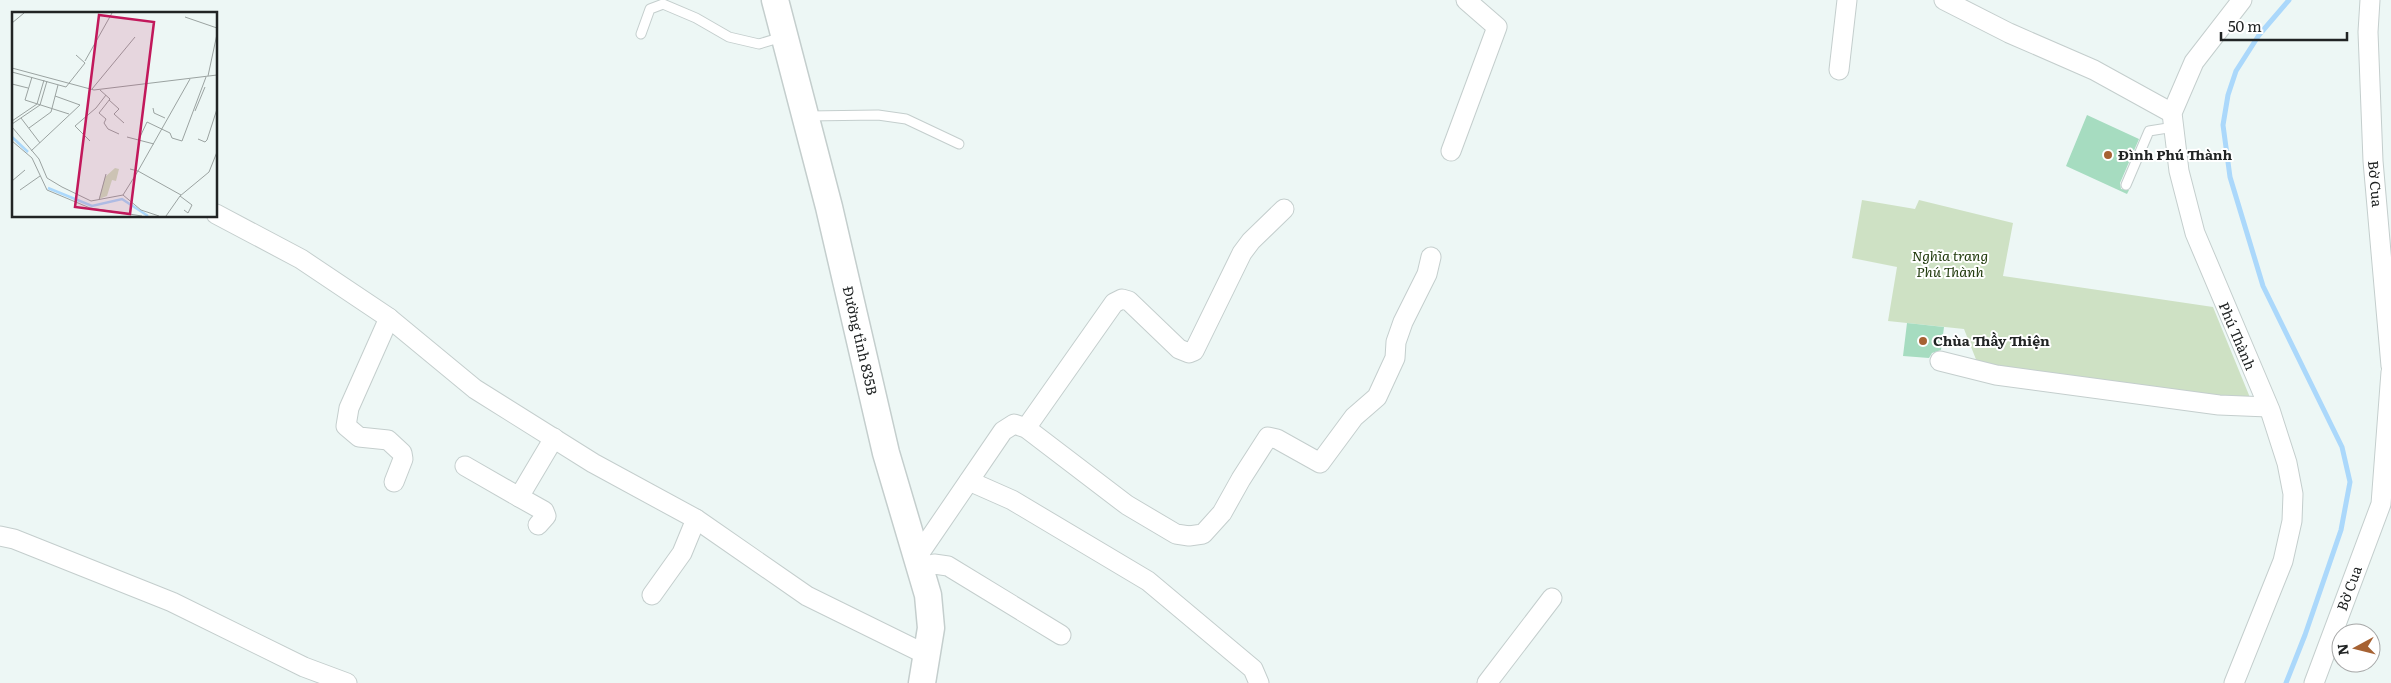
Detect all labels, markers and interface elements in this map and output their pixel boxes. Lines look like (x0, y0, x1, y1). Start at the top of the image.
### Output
scale bar (2221, 10, 2347, 42)
inset map (12, 12, 218, 218)
text: 50 m (2228, 14, 2262, 37)
place label: Đình Phú Thành (2118, 144, 2233, 164)
marker: Đình Phú Thành (2102, 149, 2114, 161)
street label: Bờ Cua (2364, 160, 2388, 208)
park label: Nghĩa trang Phú Thành (1912, 245, 1988, 281)
street label: Đường tỉnh 835B (839, 284, 883, 397)
street label: Phú Thành (2215, 298, 2261, 373)
place label: Chùa Thầy Thiện (1933, 330, 2050, 350)
marker: Chùa Thầy Thiện (1917, 335, 1929, 347)
street label: Bờ Cua (2331, 562, 2366, 613)
north arrow (2331, 623, 2381, 673)
text: N (2331, 642, 2353, 657)

